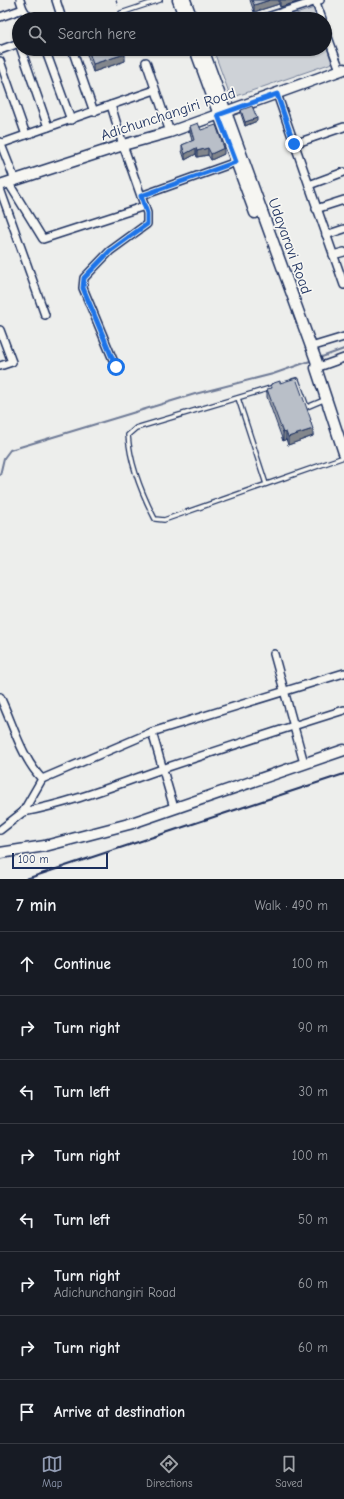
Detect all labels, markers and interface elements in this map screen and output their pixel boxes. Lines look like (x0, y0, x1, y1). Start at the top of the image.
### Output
search box (12, 12, 332, 56)
icon: search (26, 23, 48, 45)
text: Search here (58, 25, 136, 43)
street label: Adichunchangiri Road (98, 84, 238, 144)
route end (285, 135, 303, 153)
street label: Udayaravi Road (264, 196, 316, 296)
route start (107, 358, 125, 376)
scale bar (12, 851, 108, 870)
text: 100 m (18, 853, 49, 866)
text: 7 min (16, 896, 57, 915)
text: Walk · 490 m (255, 898, 328, 913)
icon: ahead (16, 953, 38, 975)
text: Continue (54, 955, 111, 973)
text: 100 m (292, 956, 328, 971)
icon: right (16, 1017, 38, 1039)
text: Turn right (54, 1019, 120, 1037)
text: 90 m (298, 1020, 328, 1035)
icon: left (16, 1081, 38, 1103)
text: Turn left (54, 1083, 110, 1101)
text: 30 m (298, 1084, 328, 1099)
icon: right (16, 1145, 38, 1167)
text: Turn right (54, 1147, 120, 1165)
text: 100 m (292, 1148, 328, 1163)
icon: left (16, 1209, 38, 1231)
text: Turn left (54, 1211, 110, 1229)
text: 50 m (298, 1212, 328, 1227)
text: Turn right (54, 1267, 120, 1285)
icon: right (16, 1273, 38, 1295)
text: 60 m (298, 1276, 328, 1291)
text: Adichunchangiri Road (54, 1285, 176, 1300)
icon: right (16, 1337, 38, 1359)
text: Turn right (54, 1339, 120, 1357)
text: 60 m (298, 1340, 328, 1355)
icon: arrive (16, 1401, 38, 1423)
text: Arrive at destination (54, 1403, 185, 1421)
tab: Map (41, 1453, 63, 1490)
tab: Directions (146, 1453, 193, 1490)
tab: Saved (275, 1453, 303, 1490)

